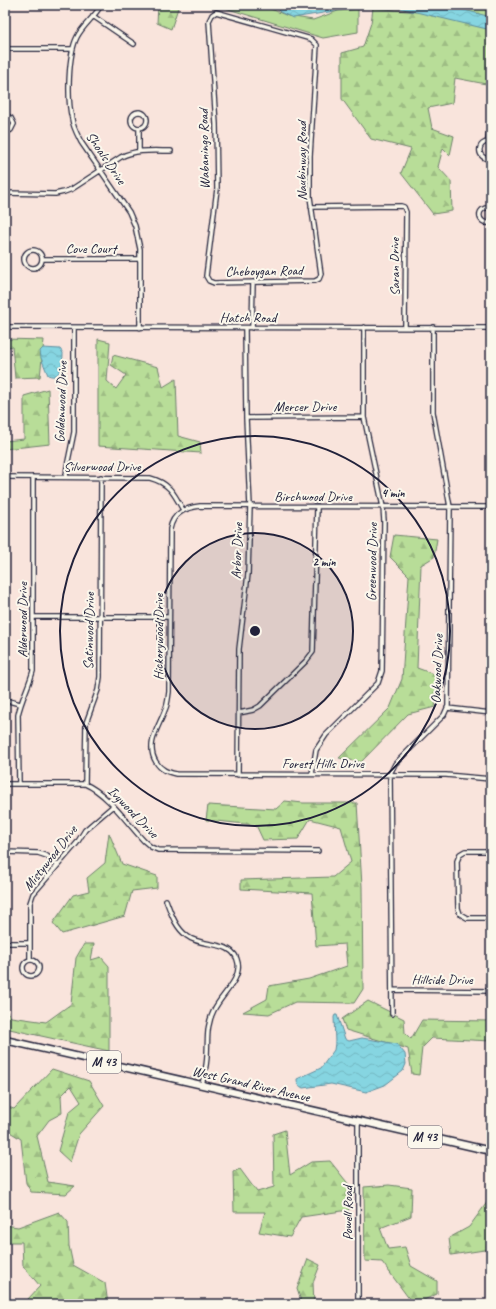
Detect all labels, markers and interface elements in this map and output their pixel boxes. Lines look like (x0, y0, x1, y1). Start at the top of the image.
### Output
street label: Wabaningo Road (195, 106, 213, 189)
street label: Naubinway Road (293, 119, 310, 201)
street label: Shoals Drive (82, 128, 131, 189)
street label: Saran Drive (386, 237, 403, 296)
street label: Cove Court (66, 240, 119, 257)
street label: Cheboygan Road (225, 262, 305, 280)
street label: Hatch Road (220, 309, 279, 326)
street label: Goldenwood Drive (51, 360, 71, 443)
street label: Mercer Drive (274, 398, 338, 415)
street label: Silverwood Drive (63, 458, 142, 475)
text: 4 min (382, 485, 405, 501)
street label: Birchwood Drive (274, 488, 353, 505)
street label: Arbor Drive (228, 521, 247, 580)
street label: Greenwood Drive (363, 521, 381, 601)
text: 2 min (313, 554, 336, 570)
street label: Alderwood Drive (14, 581, 31, 658)
street label: Satinwood Drive (80, 591, 98, 670)
street label: Hickorywood Drive (150, 592, 167, 680)
centre of rings (248, 624, 262, 638)
street label: Oakwood Drive (427, 633, 447, 704)
street label: Forest Hills Drive (282, 755, 365, 772)
street label: Ivywood Drive (104, 782, 163, 843)
street label: Mistywood Drive (19, 821, 82, 894)
street label: Hillside Drive (411, 971, 474, 988)
road number: M 43 (87, 1051, 121, 1073)
street label: West Grand River Avenue (191, 1062, 313, 1106)
road number: M 43 (408, 1126, 442, 1148)
street label: Powell Road (339, 1183, 356, 1240)

